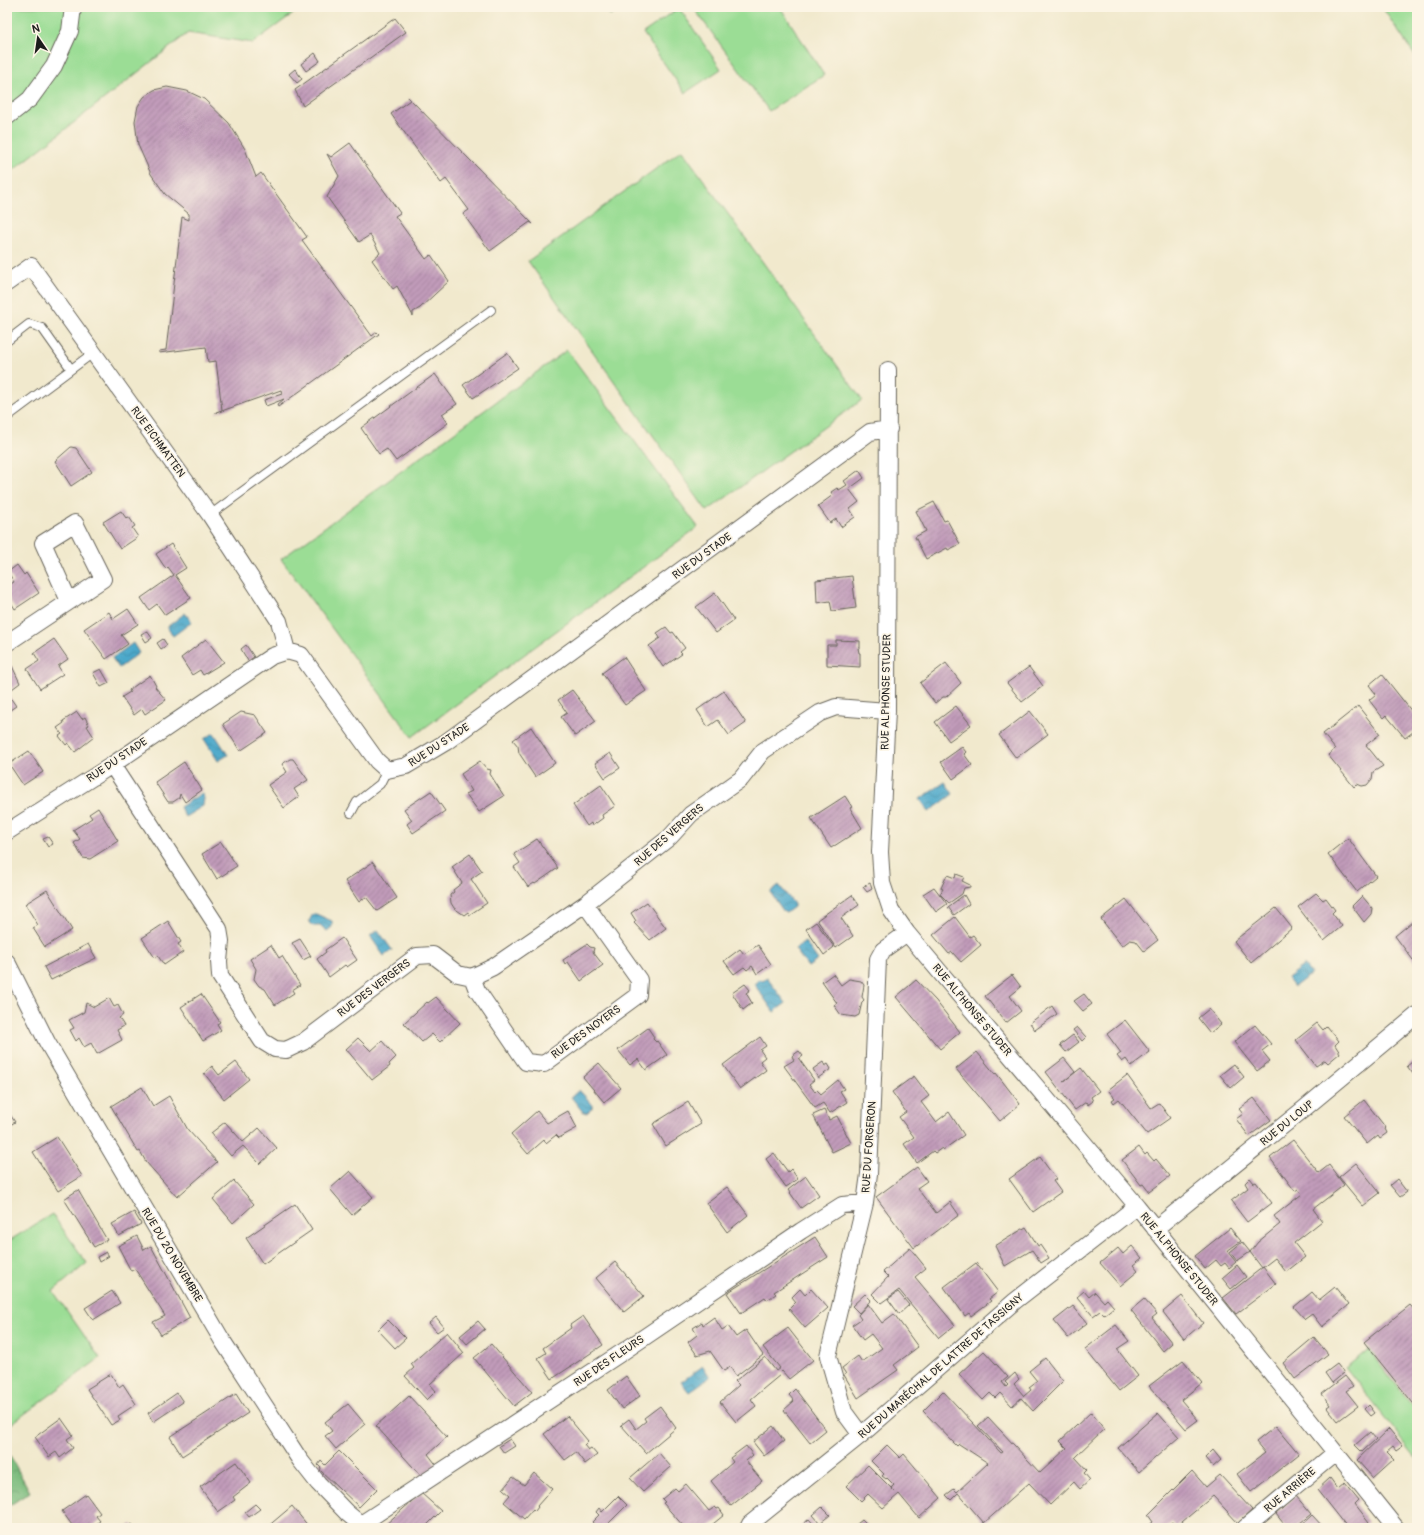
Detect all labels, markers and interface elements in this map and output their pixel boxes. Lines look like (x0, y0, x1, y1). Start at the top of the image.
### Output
north arrow (18, 18, 58, 58)
text: N (31, 21, 41, 36)
street label: RUE EICHMATTEN (128, 404, 188, 480)
street label: RUE DU STADE (670, 530, 734, 582)
street label: RUE ALPHONSE STUDER (878, 634, 894, 750)
street label: RUE DU STADE (406, 720, 472, 770)
street label: RUE DU STADE (84, 735, 150, 785)
street label: RUE DES VERGERS (632, 801, 706, 869)
street label: RUE DES VERGERS (335, 956, 413, 1020)
street label: RUE ALPHONSE STUDER (930, 961, 1014, 1059)
street label: RUE DES NOYERS (549, 1002, 623, 1062)
street label: RUE DU LOUP (1258, 1098, 1316, 1148)
street label: RUE DU FORGERON (859, 1101, 879, 1193)
street label: RUE DU 20 NOVEMBRE (139, 1206, 205, 1305)
street label: RUE ALPHONSE STUDER (1137, 1210, 1221, 1308)
street label: RUE DU MARÉCHAL DE LATTRE DE TASSIGNY (856, 1290, 1027, 1441)
street label: RUE DES FLEURS (571, 1333, 647, 1389)
street label: RUE ARRIÈRE (1262, 1465, 1319, 1515)

